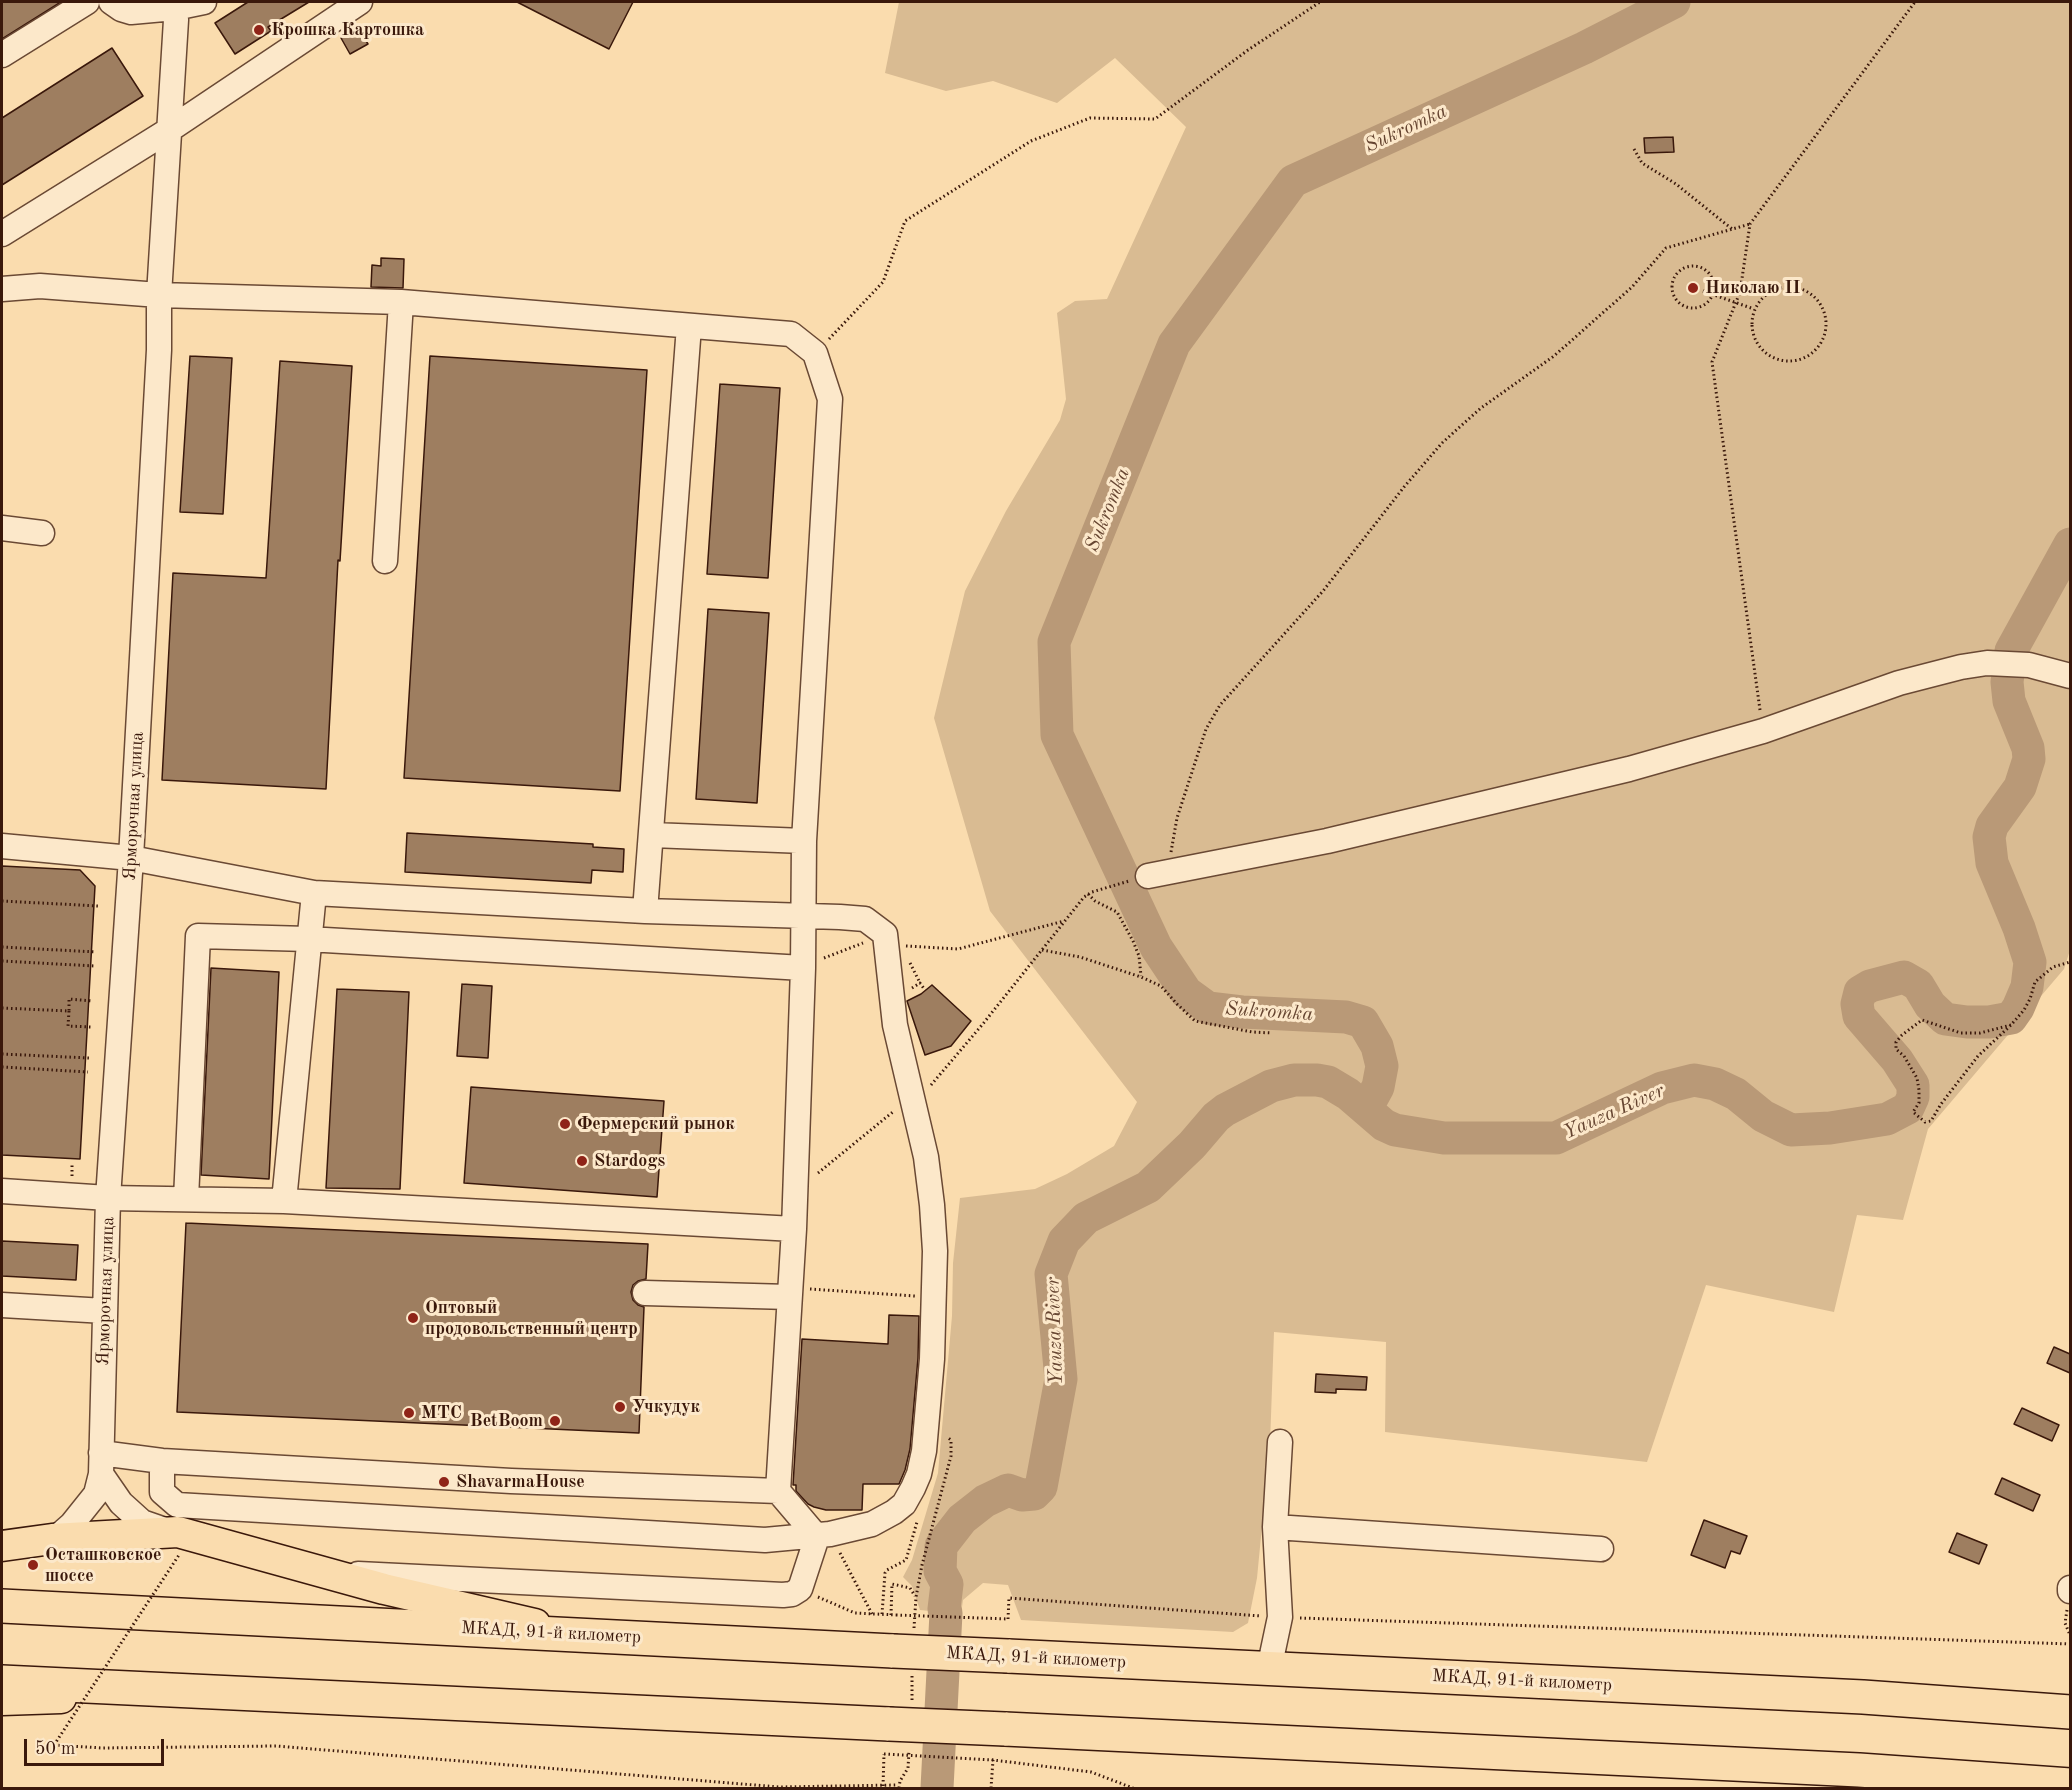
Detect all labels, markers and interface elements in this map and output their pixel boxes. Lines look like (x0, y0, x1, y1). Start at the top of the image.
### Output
place label: Крошка Картошка (271, 19, 424, 41)
marker: Крошка Картошка (252, 23, 266, 37)
water label: Sukromka (1361, 100, 1451, 158)
place label: Николаю II (1705, 277, 1800, 299)
marker: Николаю II (1686, 281, 1700, 295)
water label: Sukromka (1080, 465, 1136, 555)
street label: Ярморочная улица (119, 731, 149, 881)
water label: Sukromka (1224, 997, 1314, 1027)
water label: Yauza River (1560, 1079, 1668, 1145)
place label: Фермерский рынок (577, 1113, 735, 1135)
marker: Фермерский рынок (558, 1117, 572, 1131)
place label: Stardogs (594, 1150, 665, 1172)
marker: Stardogs (575, 1154, 589, 1168)
street label: Ярморочная улица (93, 1216, 119, 1366)
water label: Yauza River (1041, 1277, 1069, 1385)
place label: Оптовый продовольственный центр (425, 1297, 638, 1340)
marker: Оптовый продовольственный центр (406, 1311, 420, 1325)
place label: Учкудук (632, 1396, 700, 1418)
marker: Учкудук (613, 1400, 627, 1414)
place label: МТС (421, 1402, 462, 1424)
marker: МТС (402, 1406, 416, 1420)
place label: BetBoom (470, 1410, 543, 1432)
marker: BetBoom (548, 1414, 562, 1428)
place label: ShavarmaHouse (456, 1471, 585, 1493)
marker: ShavarmaHouse (437, 1475, 451, 1489)
place label: Осташковское шоссе (45, 1544, 161, 1586)
marker: Осташковское шоссе (26, 1558, 40, 1572)
street label: МКАД, 91-й километр (460, 1617, 642, 1649)
street label: МКАД, 91-й километр (945, 1642, 1127, 1674)
street label: МКАД, 91-й километр (1431, 1665, 1613, 1697)
scale bar (27, 1727, 166, 1765)
text: 50 m (35, 1740, 75, 1758)

